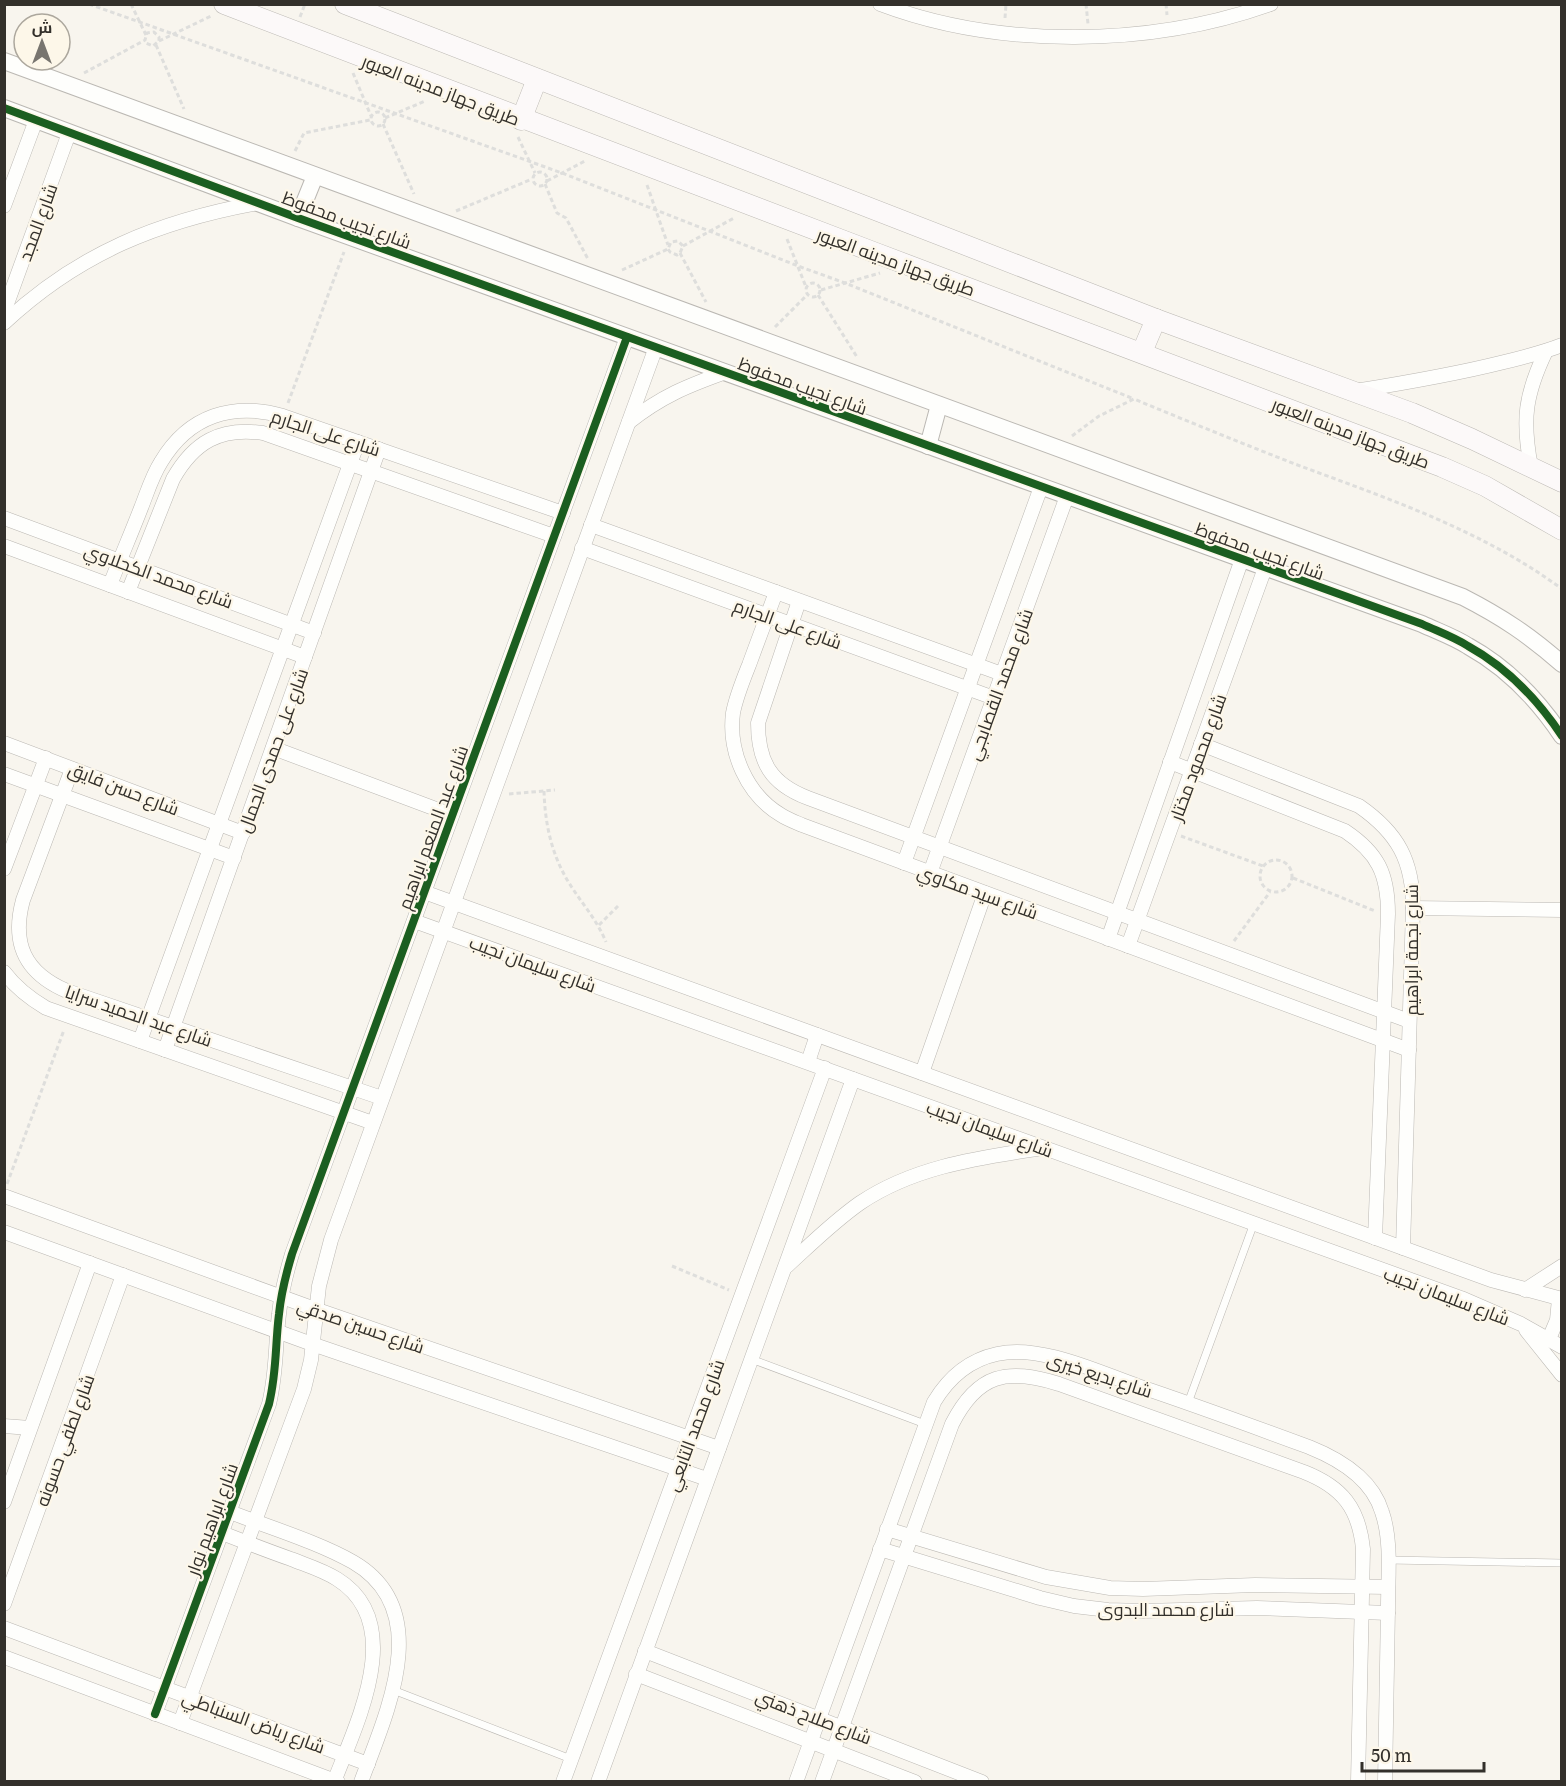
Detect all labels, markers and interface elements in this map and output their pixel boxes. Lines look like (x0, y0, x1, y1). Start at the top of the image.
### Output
north arrow (12, 12, 72, 72)
text: ش (32, 14, 52, 38)
street label: طريق جهاز مدينه العبور (357, 46, 524, 132)
street label: شارع المجد (10, 179, 64, 265)
street label: شارع نجيب محفوظ (279, 183, 415, 255)
street label: طريق جهاز مدينه العبور (812, 219, 979, 302)
street label: شارع نجيب محفوظ (735, 349, 871, 421)
street label: طريق جهاز مدينه العبور (1267, 389, 1434, 475)
street label: شارع على الجارم (268, 402, 384, 462)
street label: شارع نجيب محفوظ (1192, 514, 1328, 586)
street label: شارع محمد الكحلاوي (80, 536, 237, 616)
street label: شارع على الجارم (730, 591, 846, 655)
street label: شارع محمد القصابجي (959, 604, 1041, 764)
street label: شارع على حمدى الجمال (230, 664, 314, 836)
street label: شارع محمود مختار (1161, 690, 1233, 825)
street label: شارع عبد المنعم ابراهيم (390, 741, 474, 913)
street label: شارع حسن فايق (65, 754, 183, 822)
street label: شارع سيد مكاوي (913, 857, 1042, 927)
street label: شارع نجمة ابراهيم (1397, 884, 1424, 1016)
street label: شارع سليمان نجيب (466, 928, 600, 998)
street label: شارع عبد الحميد سرايا (62, 977, 216, 1053)
street label: شارع سليمان نجيب (923, 1093, 1057, 1163)
street label: شارع سليمان نجيب (1380, 1259, 1514, 1331)
street label: شارع حسين صدقي (293, 1291, 428, 1361)
street label: شارع بديع خيرى (1044, 1344, 1156, 1404)
street label: شارع محمد التابعي (658, 1355, 732, 1496)
street label: شارع لطفي حسونه (28, 1370, 102, 1511)
street label: شارع ابراهيم نوار (178, 1459, 244, 1580)
street label: شارع محمد البدوى (1098, 1595, 1234, 1622)
street label: شارع صلاح ذهني (751, 1681, 876, 1752)
street label: شارع رياض السنباطي (178, 1683, 329, 1761)
scale bar (1362, 1735, 1484, 1773)
text: 50 m (1371, 1741, 1412, 1768)

